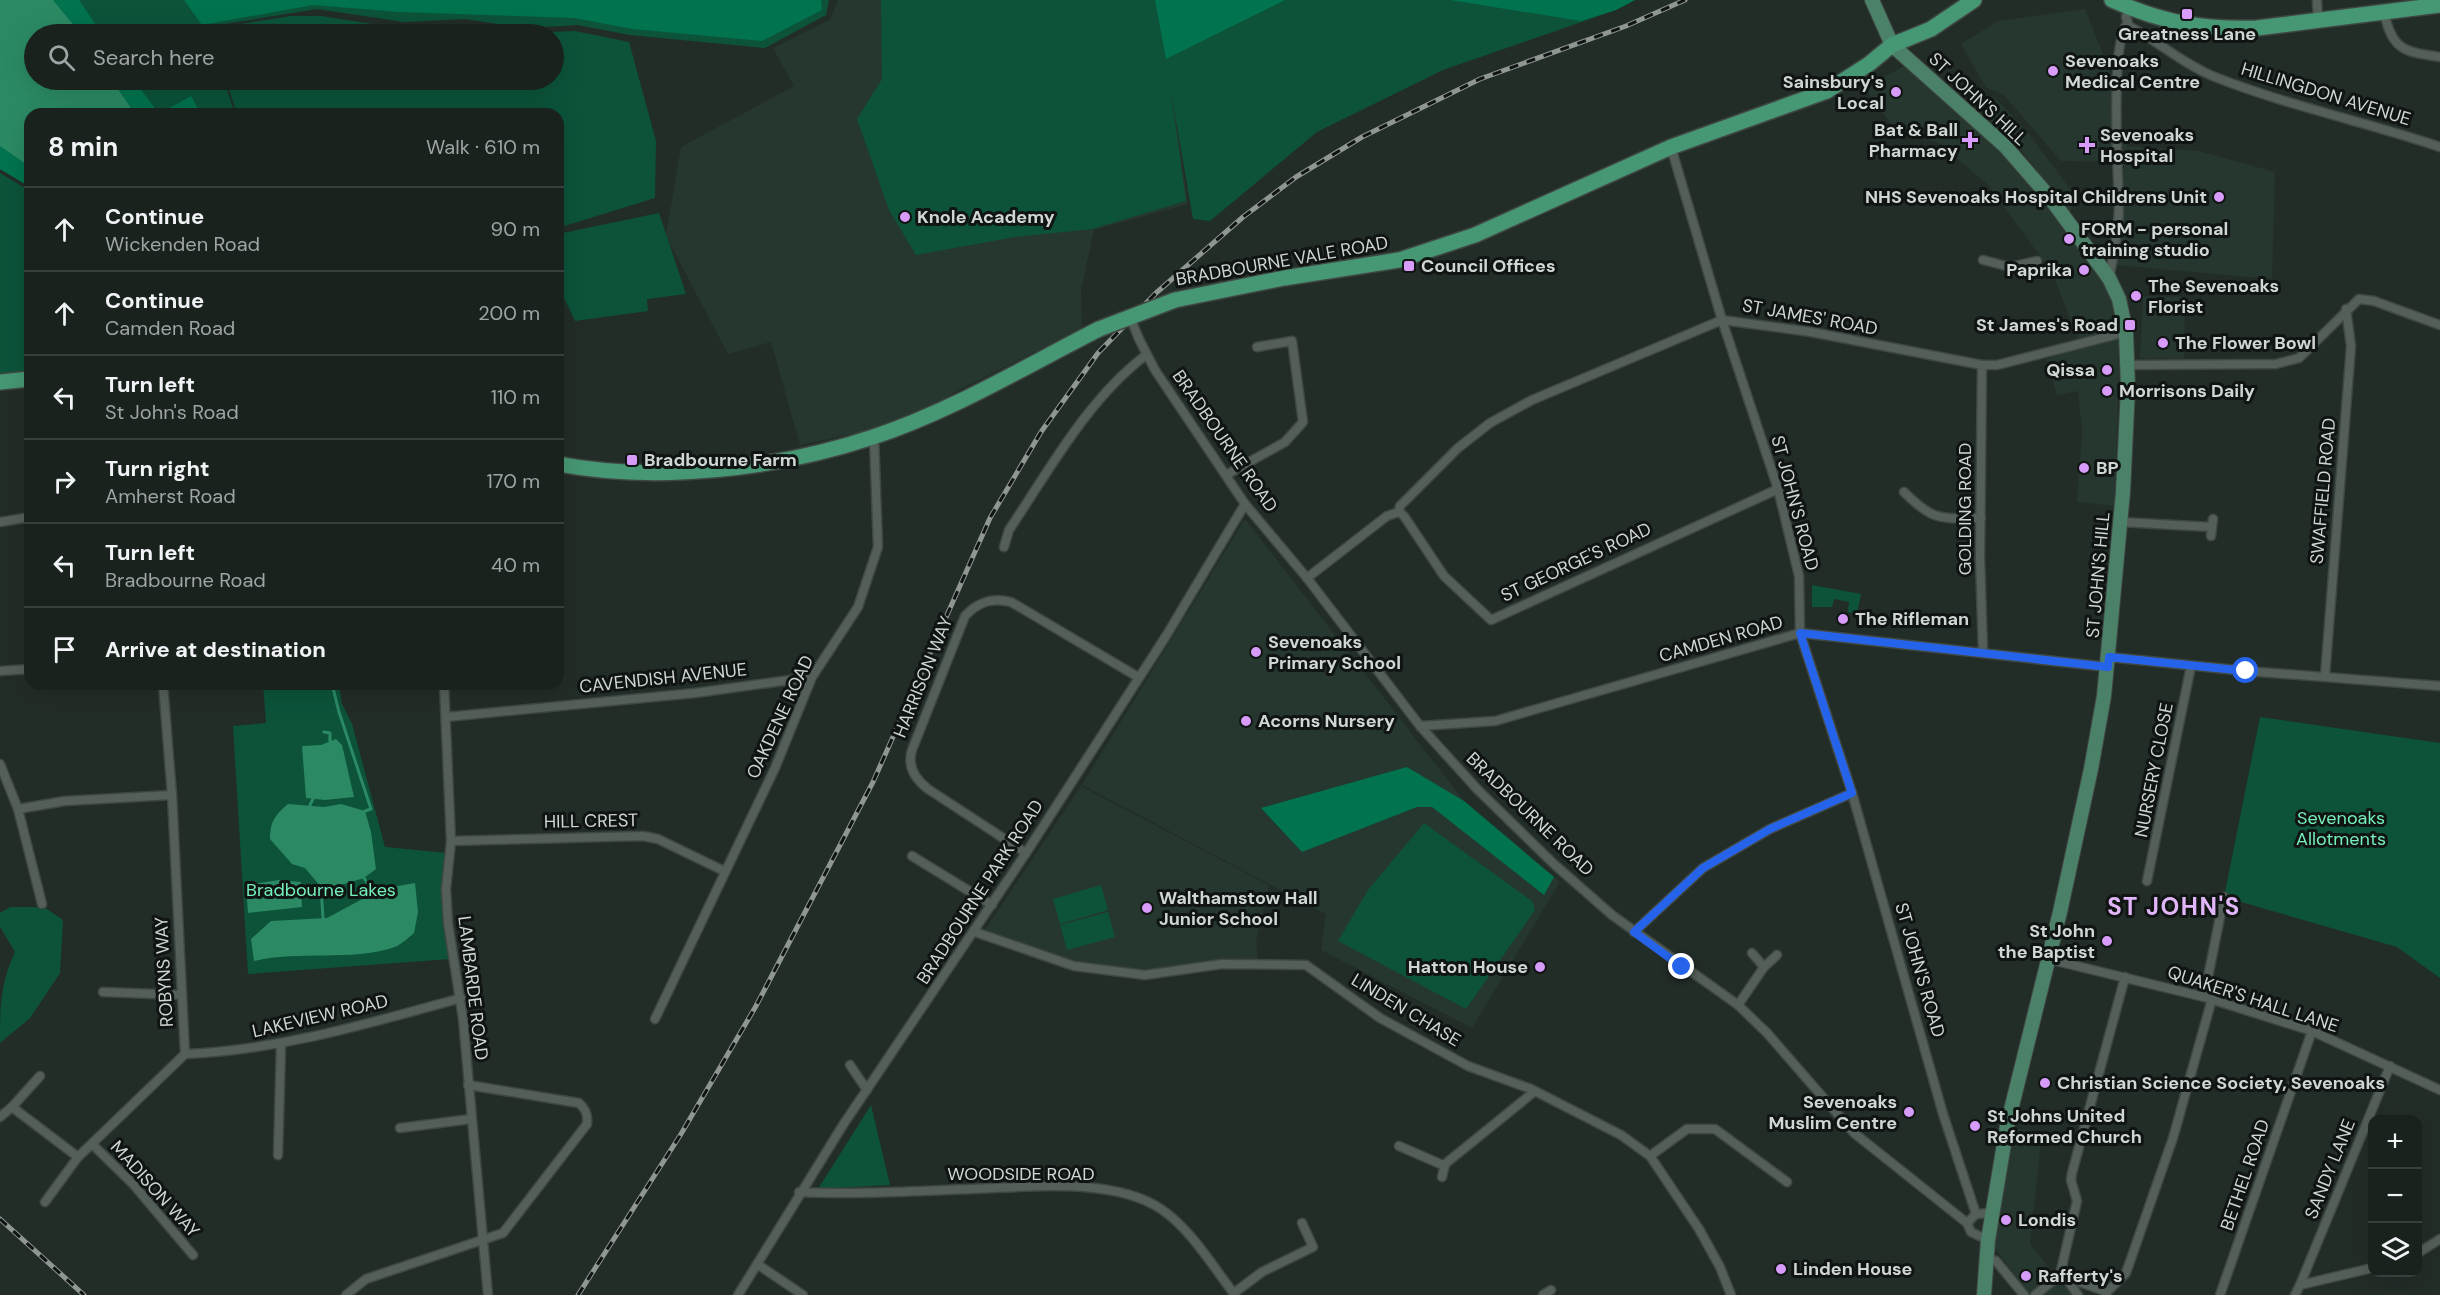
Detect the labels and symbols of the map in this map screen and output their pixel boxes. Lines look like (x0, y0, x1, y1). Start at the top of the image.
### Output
marker: Greatness Lane (2180, 7, 2194, 21)
place label: Greatness Lane (2118, 22, 2256, 46)
street label: ST JOHN'S HILL (1924, 47, 2032, 151)
place label: Sevenoaks Medical Centre (2065, 49, 2200, 94)
street label: HILLINGDON AVENUE (2238, 57, 2414, 131)
marker: Sevenoaks Medical Centre (2046, 64, 2060, 78)
place label: Sainsbury's Local (1783, 70, 1884, 115)
marker: Sainsbury's Local (1889, 85, 1903, 99)
place label: Bat & Ball Pharmacy (1869, 118, 1958, 163)
place label: Sevenoaks Hospital (2100, 123, 2194, 168)
marker: Bat & Ball Pharmacy (1963, 133, 1977, 147)
marker: Sevenoaks Hospital (2078, 136, 2096, 154)
place label: NHS Sevenoaks Hospital Childrens Unit (1865, 185, 2207, 209)
marker: NHS Sevenoaks Hospital Childrens Unit (2212, 190, 2226, 204)
place label: Knole Academy (917, 205, 1055, 229)
marker: Knole Academy (898, 210, 912, 224)
place label: FORM - personal training studio (2081, 217, 2228, 262)
street label: BRADBOURNE VALE ROAD (1174, 230, 1390, 292)
marker: FORM - personal training studio (2062, 232, 2076, 246)
place label: Council Offices (1421, 254, 1555, 278)
place label: Paprika (2006, 258, 2072, 282)
marker: Council Offices (1402, 259, 1416, 273)
marker: Paprika (2077, 263, 2091, 277)
place label: The Sevenoaks Florist (2148, 274, 2279, 319)
marker: The Sevenoaks Florist (2129, 289, 2143, 303)
street label: ST JAMES' ROAD (1740, 293, 1880, 341)
place label: St James's Road (1976, 313, 2118, 337)
marker: St James's Road (2123, 318, 2137, 332)
place label: The Flower Bowl (2175, 331, 2316, 355)
marker: The Flower Bowl (2156, 336, 2170, 350)
place label: Qissa (2046, 358, 2095, 382)
marker: Qissa (2100, 363, 2114, 377)
street label: BRADBOURNE ROAD (1167, 365, 1283, 517)
place label: Morrisons Daily (2119, 379, 2255, 403)
marker: Morrisons Daily (2100, 384, 2114, 398)
street label: SWAFFIELD ROAD (2305, 417, 2341, 565)
street label: ST JOHN'S ROAD (1765, 433, 1825, 573)
street label: GOLDING ROAD (1953, 443, 1977, 575)
place label: Bradbourne Farm (644, 448, 797, 472)
marker: Bradbourne Farm (625, 453, 639, 467)
place label: BP (2096, 456, 2119, 480)
marker: BP (2077, 461, 2091, 475)
street label: ST JOHN'S HILL (2081, 511, 2115, 639)
street label: ST GEORGE'S ROAD (1497, 517, 1655, 607)
place label: The Rifleman (1855, 607, 1969, 631)
street label: CAMDEN ROAD (1656, 610, 1786, 668)
street label: HARRISON WAY (888, 612, 958, 741)
marker: The Rifleman (1836, 612, 1850, 626)
place label: Sevenoaks Primary School (1268, 630, 1401, 675)
marker: Sevenoaks Primary School (1249, 645, 1263, 659)
street label: OAKDENE ROAD (741, 651, 819, 783)
street label: CAVENDISH AVENUE (578, 657, 748, 699)
route start (2232, 657, 2258, 683)
street label: NURSERY CLOSE (2129, 701, 2179, 839)
place label: Acorns Nursery (1258, 709, 1395, 733)
marker: Acorns Nursery (1239, 714, 1253, 728)
street label: BRADBOURNE ROAD (1461, 747, 1599, 881)
street label: BRADBOURNE PARK ROAD (911, 795, 1049, 989)
park label: Sevenoaks Allotments (2296, 806, 2386, 851)
street label: HILL CREST (544, 808, 638, 834)
park label: Bradbourne Lakes (246, 878, 396, 902)
place label: Walthamstow Hall Junior School (1159, 886, 1318, 931)
district label: ST JOHN'S (2107, 891, 2241, 922)
street label: ST JOHN'S ROAD (1889, 900, 1951, 1040)
marker: Walthamstow Hall Junior School (1140, 901, 1154, 915)
street label: LAMBARDE ROAD (452, 914, 494, 1062)
street label: ROBYNS WAY (149, 916, 179, 1028)
place label: St John the Baptist (1998, 919, 2095, 964)
marker: St John the Baptist (2100, 934, 2114, 948)
route end (1668, 953, 1694, 979)
place label: Hatton House (1408, 955, 1528, 979)
marker: Hatton House (1533, 960, 1547, 974)
street label: QUAKER'S HALL LANE (2164, 960, 2342, 1038)
street label: LINDEN CHASE (1347, 968, 1465, 1052)
street label: LAKEVIEW ROAD (250, 989, 390, 1043)
place label: Christian Science Society, Sevenoaks (2057, 1071, 2385, 1095)
marker: Christian Science Society, Sevenoaks (2038, 1076, 2052, 1090)
place label: Sevenoaks Muslim Centre (1768, 1090, 1897, 1135)
place label: St Johns United Reformed Church (1987, 1104, 2142, 1149)
marker: Sevenoaks Muslim Centre (1902, 1105, 1916, 1119)
street label: BETHEL ROAD (2215, 1116, 2275, 1234)
street label: SANDY LANE (2299, 1116, 2361, 1222)
marker: St Johns United Reformed Church (1968, 1119, 1982, 1133)
street label: MADISON WAY (105, 1135, 205, 1243)
street label: WOODSIDE ROAD (947, 1162, 1095, 1186)
place label: Londis (2018, 1208, 2076, 1232)
marker: Londis (1999, 1213, 2013, 1227)
place label: Linden House (1793, 1257, 1913, 1281)
marker: Linden House (1774, 1262, 1788, 1276)
place label: Rafferty's (2038, 1264, 2123, 1288)
marker: Rafferty's (2019, 1269, 2033, 1283)

